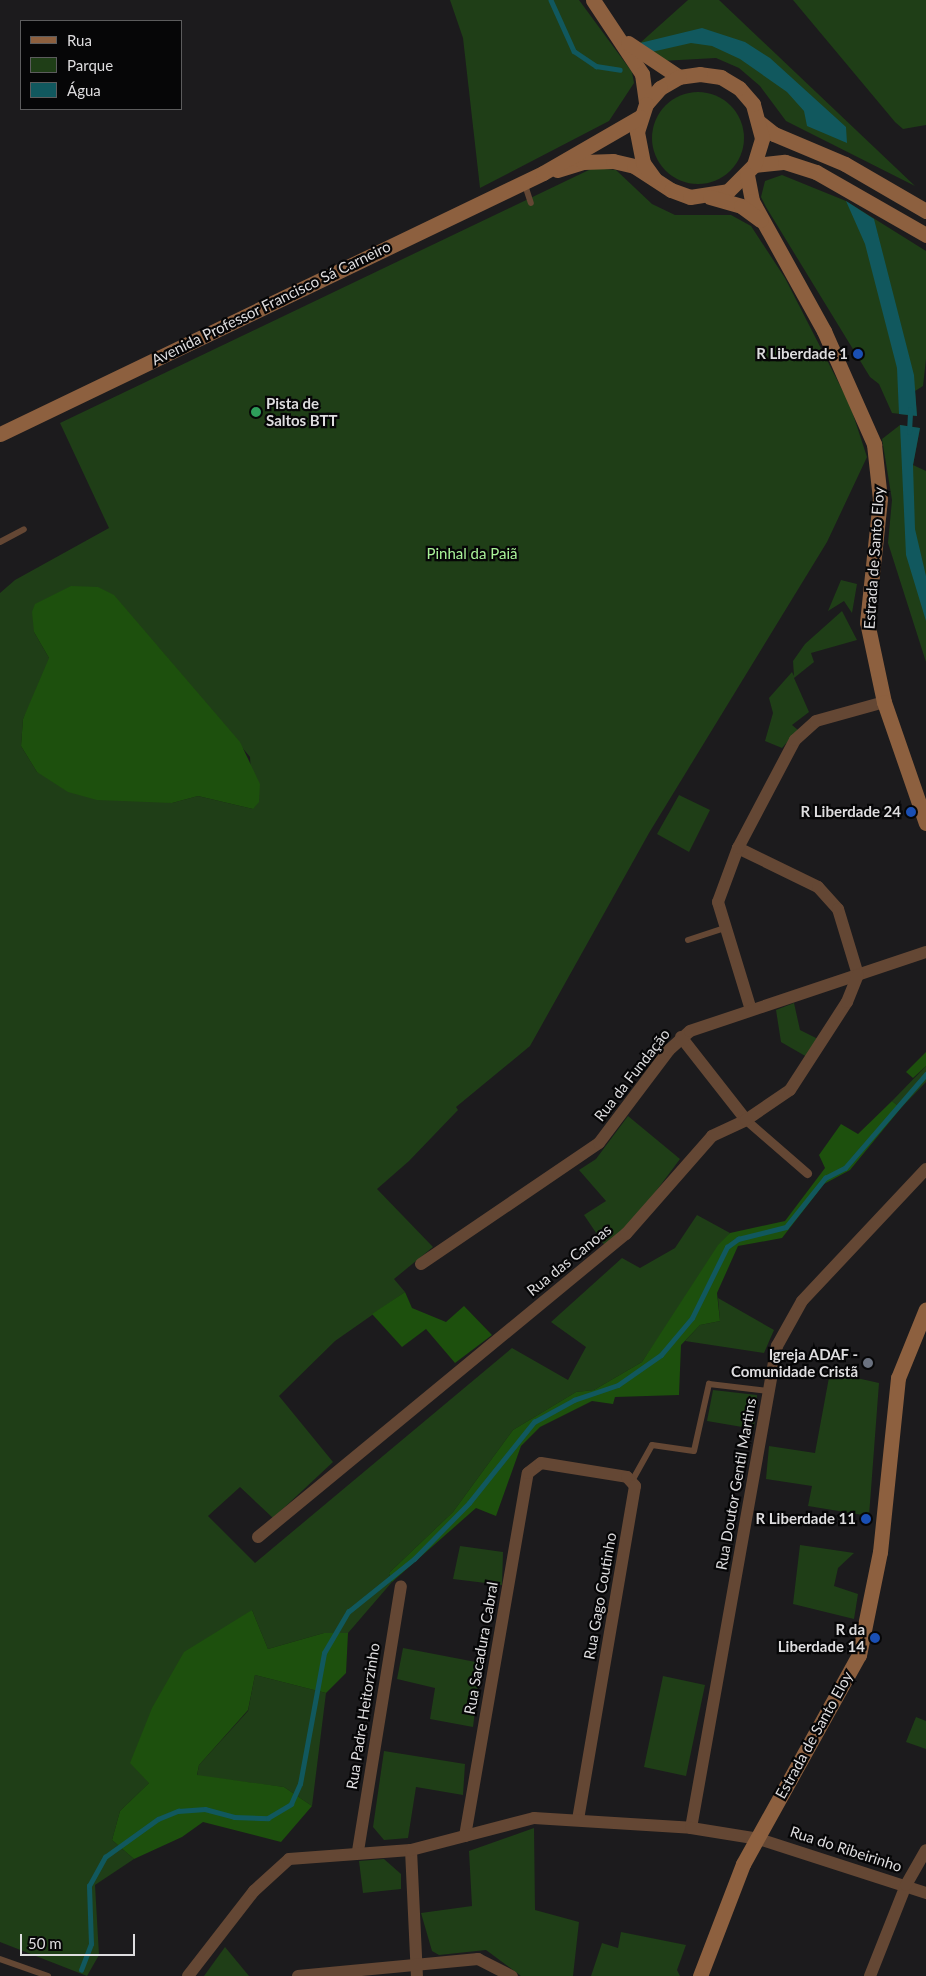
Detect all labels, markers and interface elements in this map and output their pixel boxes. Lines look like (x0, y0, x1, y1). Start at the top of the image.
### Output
legend (20, 20, 182, 110)
text: Rua (67, 31, 92, 49)
text: Parque (67, 56, 113, 74)
text: Água (67, 81, 101, 99)
street label: Avenida Professor Francisco Sá Carneiro (148, 237, 394, 369)
place label: R Liberdade 1 (756, 345, 848, 363)
marker: R Liberdade 1 (852, 348, 864, 360)
place label: Pista de Saltos BTT (266, 394, 338, 429)
marker: Pista de Saltos BTT (250, 406, 262, 418)
street label: Estrada de Santo Eloy (860, 486, 888, 630)
park label: Pinhal da Paiã (426, 545, 518, 563)
place label: R Liberdade 24 (801, 803, 901, 821)
marker: R Liberdade 24 (905, 806, 917, 818)
street label: Rua da Fundação (590, 1025, 674, 1125)
street label: Rua das Canoas (523, 1221, 615, 1299)
place label: Igreja ADAF - Comunidade Cristã (731, 1345, 858, 1380)
marker: Igreja ADAF - Comunidade Cristã (862, 1357, 874, 1369)
street label: Rua Doutor Gentil Martins (712, 1397, 760, 1571)
place label: R Liberdade 11 (756, 1510, 856, 1528)
marker: R Liberdade 11 (860, 1513, 872, 1525)
street label: Rua Gago Coutinho (580, 1531, 620, 1661)
street label: Rua Sacadura Cabral (460, 1580, 502, 1716)
place label: R da Liberdade 14 (778, 1620, 865, 1655)
marker: R da Liberdade 14 (869, 1632, 881, 1644)
street label: Rua Padre Heitorzinho (343, 1642, 383, 1790)
street label: Estrada de Santo Eloy (772, 1668, 856, 1802)
street label: Rua do Ribeirinho (788, 1822, 904, 1876)
scale bar (22, 1924, 138, 1956)
text: 50 m (28, 1934, 62, 1952)

